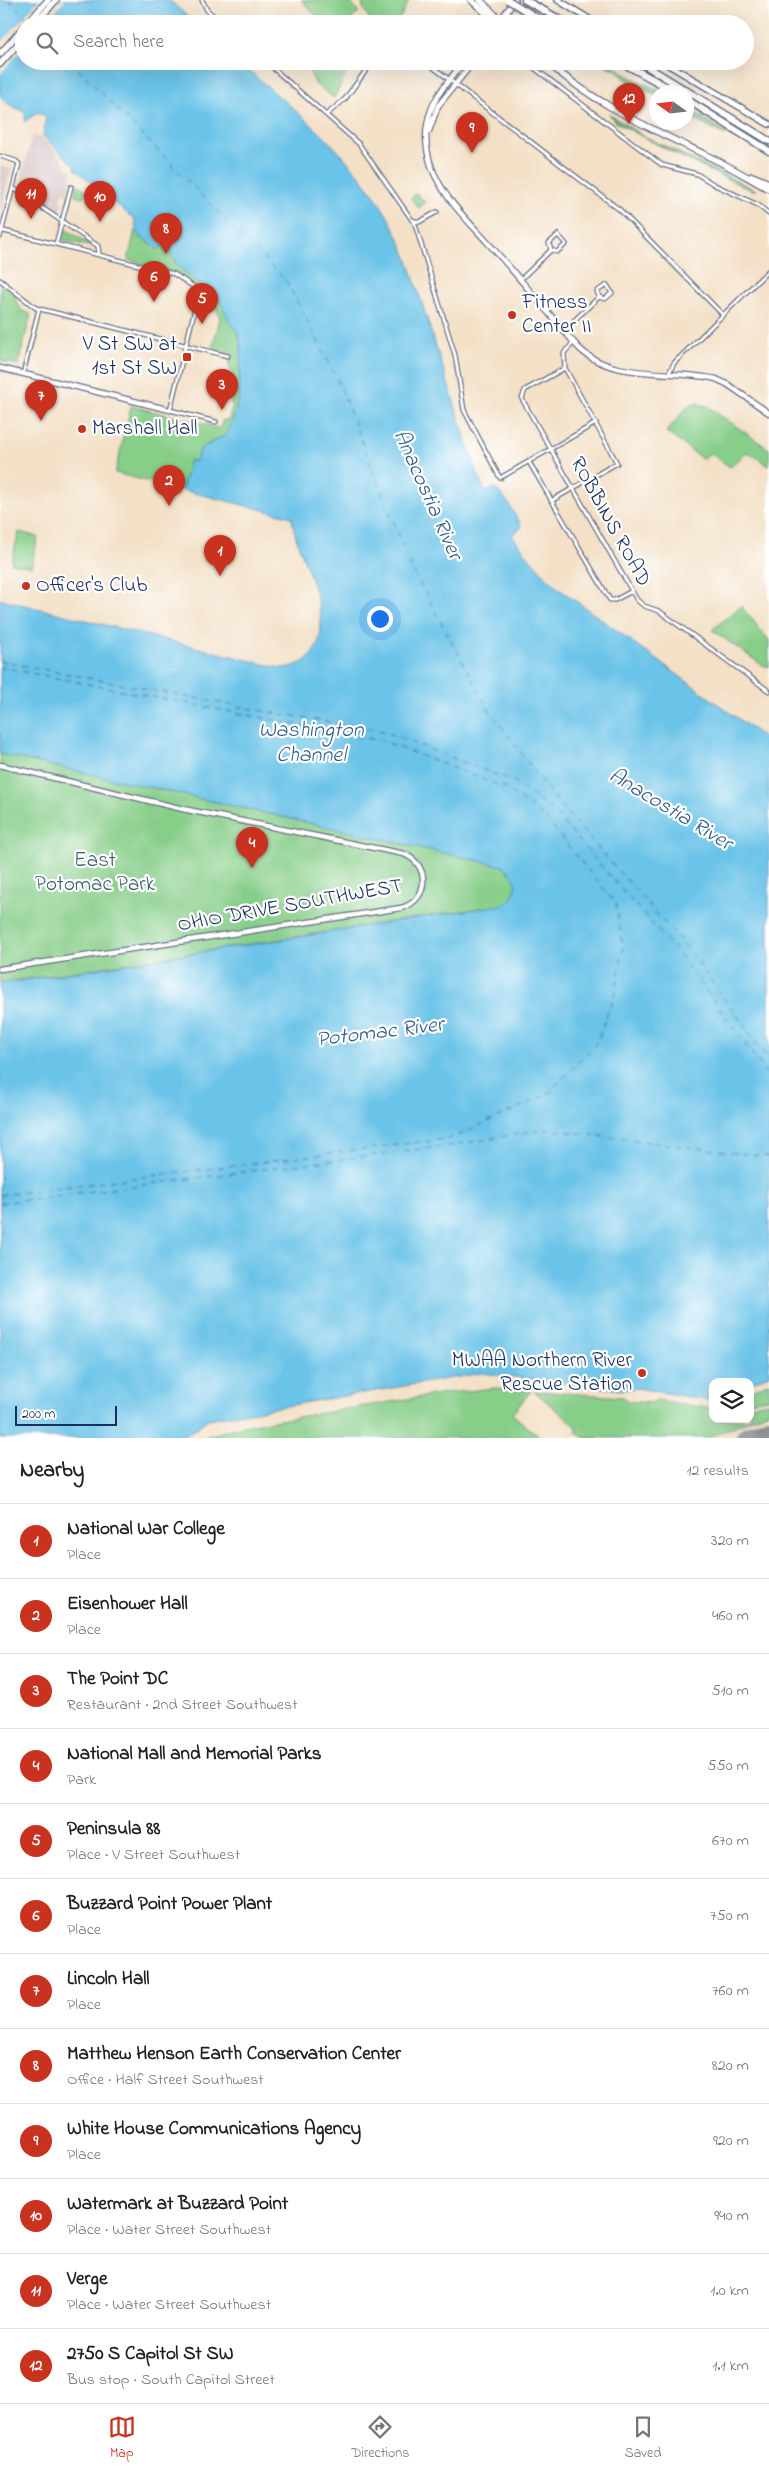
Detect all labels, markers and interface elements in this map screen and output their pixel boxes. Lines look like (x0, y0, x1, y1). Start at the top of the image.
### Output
search box (15, 15, 754, 70)
icon: search (33, 29, 61, 57)
text: Search here (73, 29, 164, 56)
pin: 12 (613, 83, 645, 124)
north arrow (649, 85, 694, 130)
pin: 9 (456, 112, 488, 153)
pin: 11 (15, 178, 47, 219)
pin: 10 (84, 181, 116, 222)
pin: 8 (150, 213, 182, 254)
pin: 6 (138, 261, 170, 302)
pin: 5 (186, 283, 218, 324)
place label: Fitness Center II (521, 288, 591, 342)
marker: Fitness Center II (506, 309, 518, 321)
place label: V St SW at 1st St SW (82, 330, 177, 384)
marker: V St SW at 1st St SW (181, 351, 193, 363)
pin: 3 (206, 369, 238, 410)
pin: 7 (25, 380, 57, 421)
place label: Marshall Hall (92, 414, 198, 444)
marker: Marshall Hall (76, 423, 88, 435)
water label: Anacostia River (384, 425, 471, 568)
street label: ROBBINS ROAD (562, 452, 658, 592)
pin: 2 (153, 465, 185, 506)
pin: 1 (204, 535, 236, 576)
place label: Officer's Club (36, 571, 147, 601)
marker: Officer's Club (20, 580, 32, 592)
your location (367, 606, 393, 632)
water label: Washington Channel (259, 715, 365, 772)
water label: Anacostia River (602, 760, 741, 861)
pin: 4 (236, 827, 268, 868)
park label: East Potomac Park (35, 846, 156, 900)
street label: OHIO DRIVE SOUTHWEST (175, 871, 405, 941)
water label: Potomac River (315, 1009, 449, 1057)
place label: MWAA Northern River Rescue Station (452, 1346, 632, 1400)
marker: MWAA Northern River Rescue Station (636, 1367, 648, 1379)
map controls (709, 1378, 754, 1423)
button: layers (709, 1378, 754, 1423)
scale bar (15, 1403, 118, 1426)
text: 200 m (22, 1404, 55, 1425)
text: Nearby (20, 1456, 84, 1486)
text: 12 results (686, 1459, 749, 1483)
text: National War College (67, 1516, 225, 1543)
text: 1 (33, 1529, 39, 1553)
text: 320 m (711, 1529, 749, 1553)
text: Place (67, 1543, 101, 1567)
text: Eisenhower Hall (67, 1591, 188, 1618)
text: 2 (32, 1604, 40, 1628)
text: 460 m (712, 1604, 749, 1628)
text: Place (67, 1618, 101, 1642)
text: The Point DC (67, 1666, 168, 1693)
text: 3 (33, 1679, 39, 1703)
text: 510 m (711, 1679, 749, 1703)
text: Restaurant · 2nd Street Southwest (67, 1693, 298, 1717)
text: National Mall and Memorial Parks (67, 1741, 322, 1768)
text: 4 (33, 1754, 39, 1778)
text: 550 m (707, 1754, 749, 1778)
text: Park (67, 1768, 96, 1792)
text: Peninsula 88 (67, 1816, 160, 1843)
text: 5 (31, 1829, 41, 1853)
text: 670 m (712, 1829, 749, 1853)
text: Place · V Street Southwest (67, 1843, 240, 1867)
text: Buzzard Point Power Plant (67, 1891, 272, 1918)
text: 6 (32, 1904, 40, 1928)
text: 750 m (710, 1904, 749, 1928)
text: Place (67, 1918, 101, 1942)
text: Lincoln Hall (67, 1966, 150, 1993)
text: 7 (33, 1979, 39, 2003)
text: 760 m (712, 1979, 749, 2003)
text: Place (67, 1993, 101, 2017)
text: Matthew Henson Earth Conservation Center (67, 2041, 401, 2068)
text: 8 (33, 2054, 39, 2078)
text: 820 m (712, 2054, 749, 2078)
text: Office · Half Street Southwest (67, 2068, 264, 2092)
text: White House Communications Agency (67, 2116, 361, 2143)
text: 9 (34, 2129, 38, 2153)
text: 920 m (713, 2129, 749, 2153)
text: Place (67, 2143, 101, 2167)
text: Watermark at Buzzard Point (67, 2191, 288, 2218)
text: 10 (30, 2204, 42, 2228)
text: 940 m (714, 2204, 749, 2228)
text: Place · Water Street Southwest (67, 2218, 271, 2242)
text: Verge (67, 2266, 107, 2293)
text: 11 (31, 2279, 41, 2303)
text: 1.0 km (710, 2279, 749, 2303)
text: Place · Water Street Southwest (67, 2293, 271, 2317)
text: 2750 S Capitol St SW (67, 2341, 233, 2368)
text: 12 (29, 2354, 43, 2378)
text: 1.1 km (712, 2354, 749, 2378)
text: Bus stop · South Capitol Street (67, 2368, 275, 2392)
tab: Map (108, 2413, 136, 2464)
tab: Directions (351, 2413, 409, 2464)
tab: Saved (625, 2413, 661, 2464)

